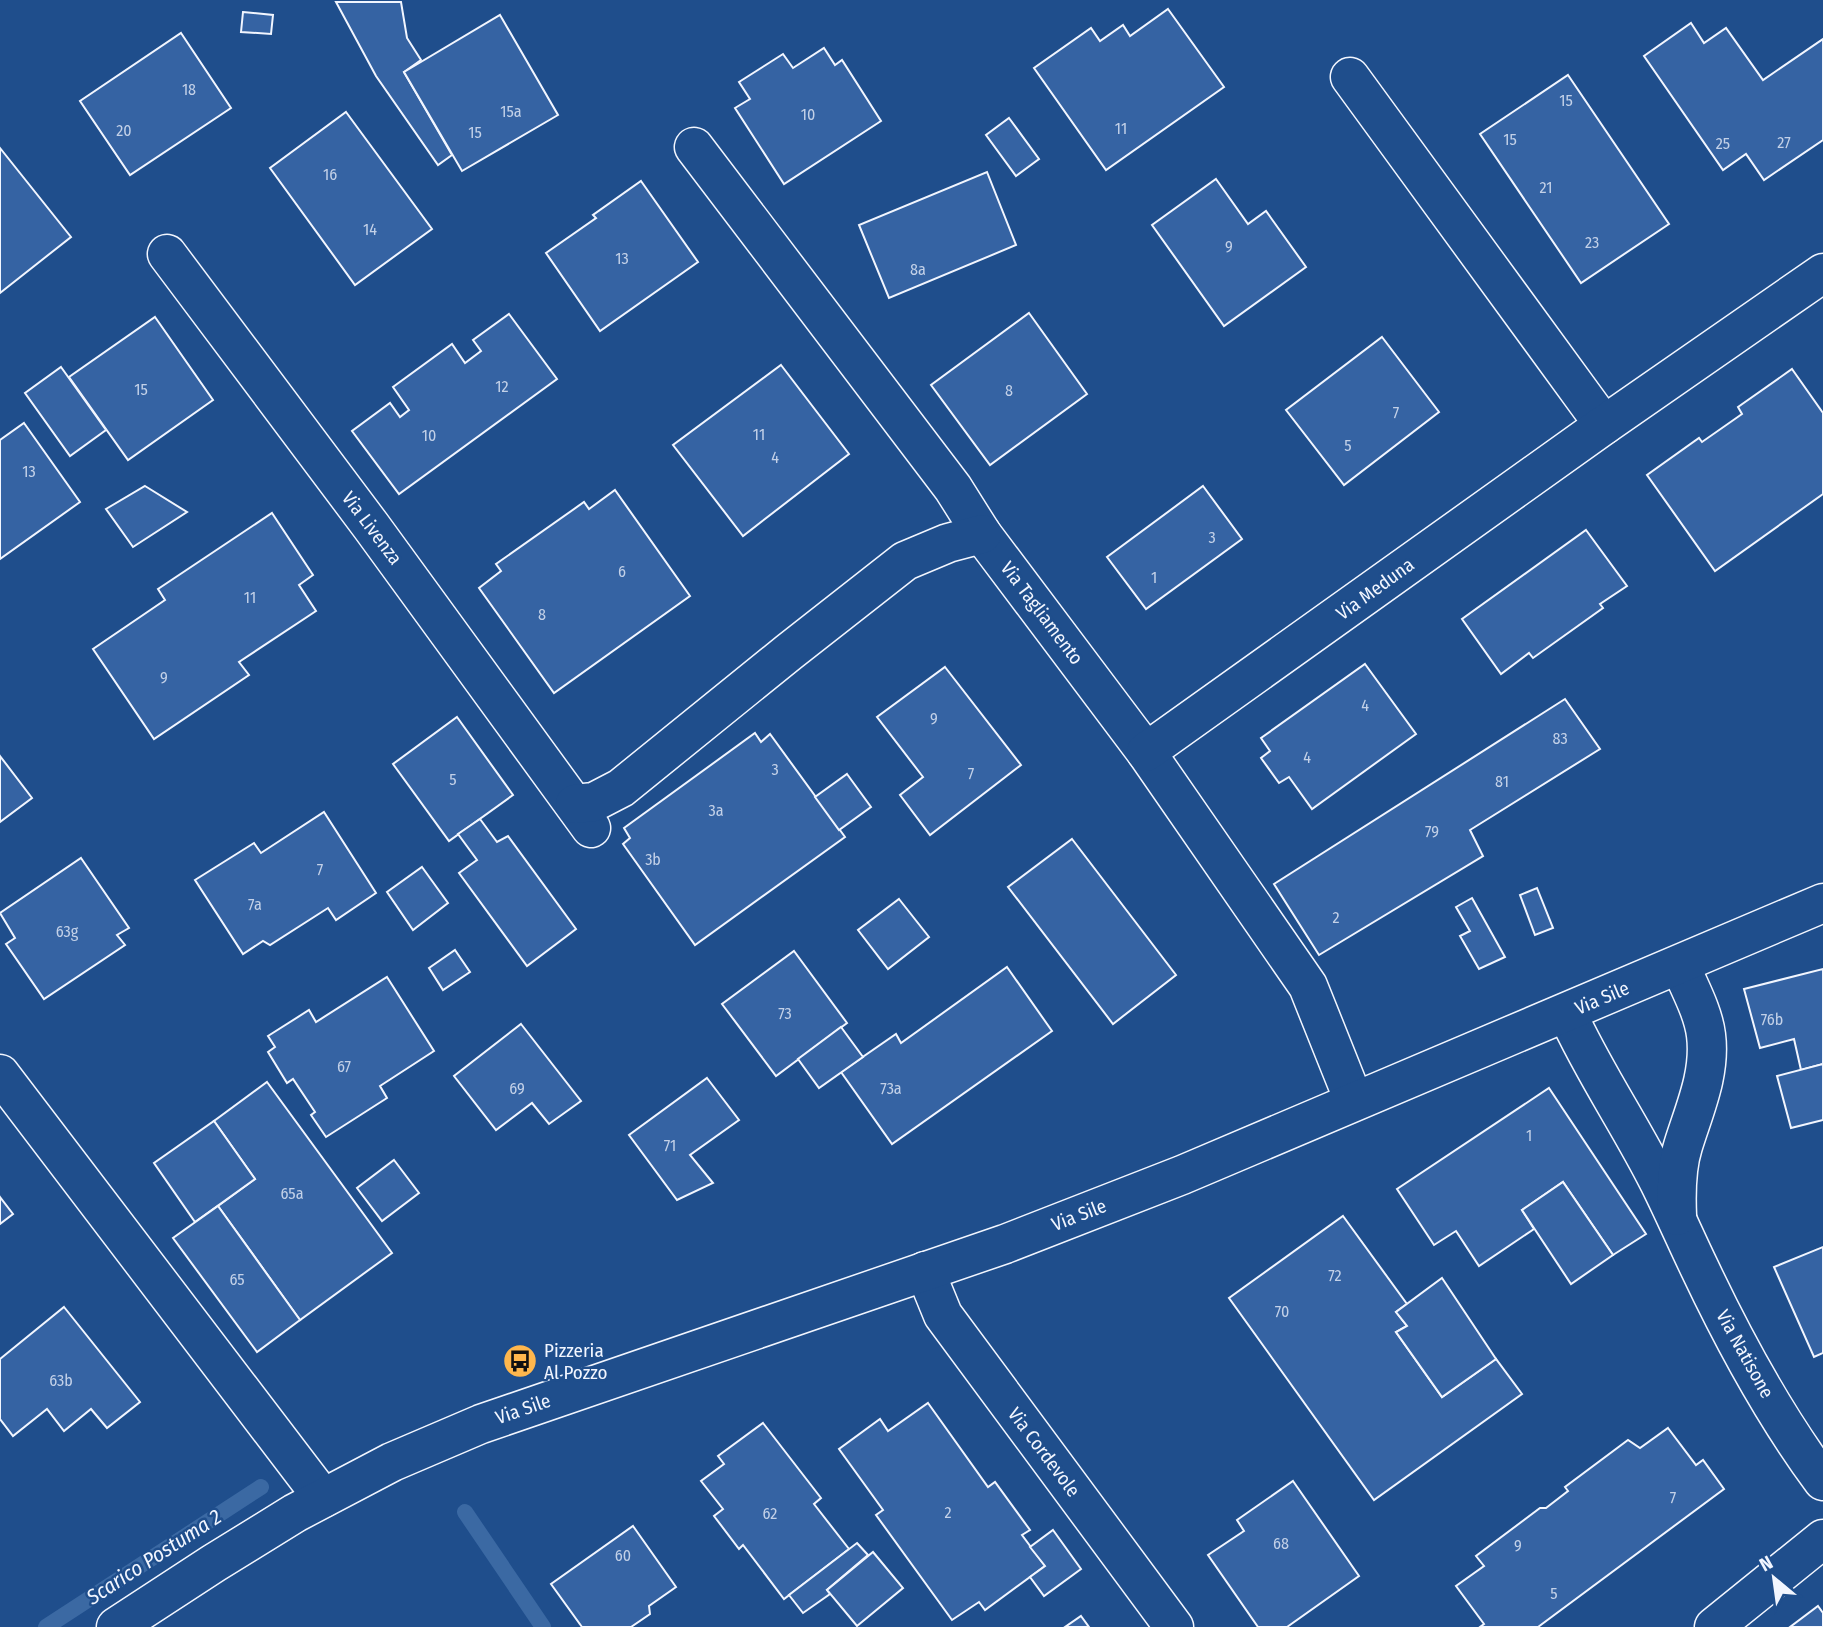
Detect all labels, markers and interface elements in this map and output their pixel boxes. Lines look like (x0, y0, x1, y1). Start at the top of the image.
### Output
house number: 18 (182, 80, 196, 99)
house number: 15 (1559, 91, 1573, 110)
house number: 15a (500, 102, 522, 121)
house number: 10 (801, 105, 815, 124)
house number: 11 (1115, 119, 1127, 138)
house number: 20 (116, 121, 132, 140)
house number: 15 (468, 123, 482, 142)
house number: 15 (1503, 130, 1517, 149)
house number: 27 (1777, 133, 1791, 152)
house number: 25 (1716, 134, 1730, 153)
house number: 16 (323, 165, 337, 184)
house number: 21 (1540, 178, 1552, 197)
house number: 14 (363, 220, 377, 239)
house number: 23 (1585, 233, 1599, 252)
house number: 9 (1225, 237, 1233, 256)
house number: 13 (615, 249, 629, 268)
house number: 8a (910, 260, 926, 279)
house number: 12 (495, 377, 509, 396)
house number: 15 (134, 380, 148, 399)
house number: 8 (1005, 381, 1013, 400)
house number: 7 (1393, 403, 1400, 422)
house number: 11 (753, 425, 765, 444)
house number: 10 (422, 426, 436, 445)
house number: 5 (1344, 436, 1352, 455)
house number: 4 (771, 448, 779, 467)
house number: 13 (22, 462, 36, 481)
street label: Via Livenza (337, 487, 407, 569)
house number: 3 (1208, 528, 1216, 547)
street label: Via Meduna (1332, 553, 1418, 625)
street label: Via Tagliamento (996, 557, 1088, 669)
house number: 6 (618, 562, 626, 581)
house number: 1 (1151, 568, 1157, 587)
house number: 11 (244, 588, 256, 607)
house number: 8 (538, 605, 546, 624)
house number: 9 (160, 668, 168, 687)
house number: 4 (1361, 696, 1369, 715)
house number: 9 (930, 709, 938, 728)
house number: 83 (1552, 729, 1568, 748)
house number: 4 (1303, 748, 1311, 767)
house number: 3 (771, 760, 779, 779)
house number: 7 (968, 764, 975, 783)
house number: 5 (449, 770, 457, 789)
house number: 81 (1495, 772, 1509, 791)
house number: 3a (708, 801, 724, 820)
house number: 79 (1425, 822, 1439, 841)
house number: 3b (645, 850, 661, 869)
house number: 7 (317, 860, 324, 879)
house number: 7a (248, 895, 262, 914)
house number: 2 (1332, 908, 1340, 927)
house number: 63g (56, 922, 79, 941)
street label: Via Sile (1571, 976, 1633, 1020)
house number: 73 (778, 1004, 792, 1023)
house number: 76b (1761, 1010, 1783, 1029)
house number: 67 (337, 1057, 352, 1076)
house number: 69 (509, 1079, 525, 1098)
house number: 73a (880, 1079, 902, 1098)
house number: 1 (1526, 1126, 1532, 1145)
house number: 71 (664, 1136, 676, 1155)
house number: 65a (280, 1184, 304, 1203)
street label: Via Sile (1048, 1194, 1110, 1236)
house number: 72 (1328, 1266, 1342, 1285)
house number: 65 (229, 1270, 245, 1289)
house number: 70 (1275, 1302, 1289, 1321)
street label: Via Natisone (1711, 1306, 1779, 1402)
place label: Pizzeria Al Pozzo (544, 1339, 608, 1384)
bus stop icon: Pizzeria Al Pozzo (501, 1342, 539, 1380)
house number: 63b (49, 1371, 73, 1390)
street label: Via Sile (492, 1389, 554, 1429)
street label: Via Cordevole (1003, 1403, 1085, 1501)
house number: 7 (1670, 1488, 1677, 1507)
house number: 2 (944, 1503, 952, 1522)
water label: Scarico Postuma 2 (81, 1504, 226, 1611)
house number: 62 (763, 1504, 777, 1523)
house number: 68 (1273, 1534, 1289, 1553)
house number: 9 (1514, 1536, 1522, 1555)
north arrow (1739, 1543, 1809, 1613)
house number: 60 (615, 1546, 631, 1565)
text: N (1755, 1551, 1777, 1576)
house number: 5 (1550, 1584, 1558, 1603)

